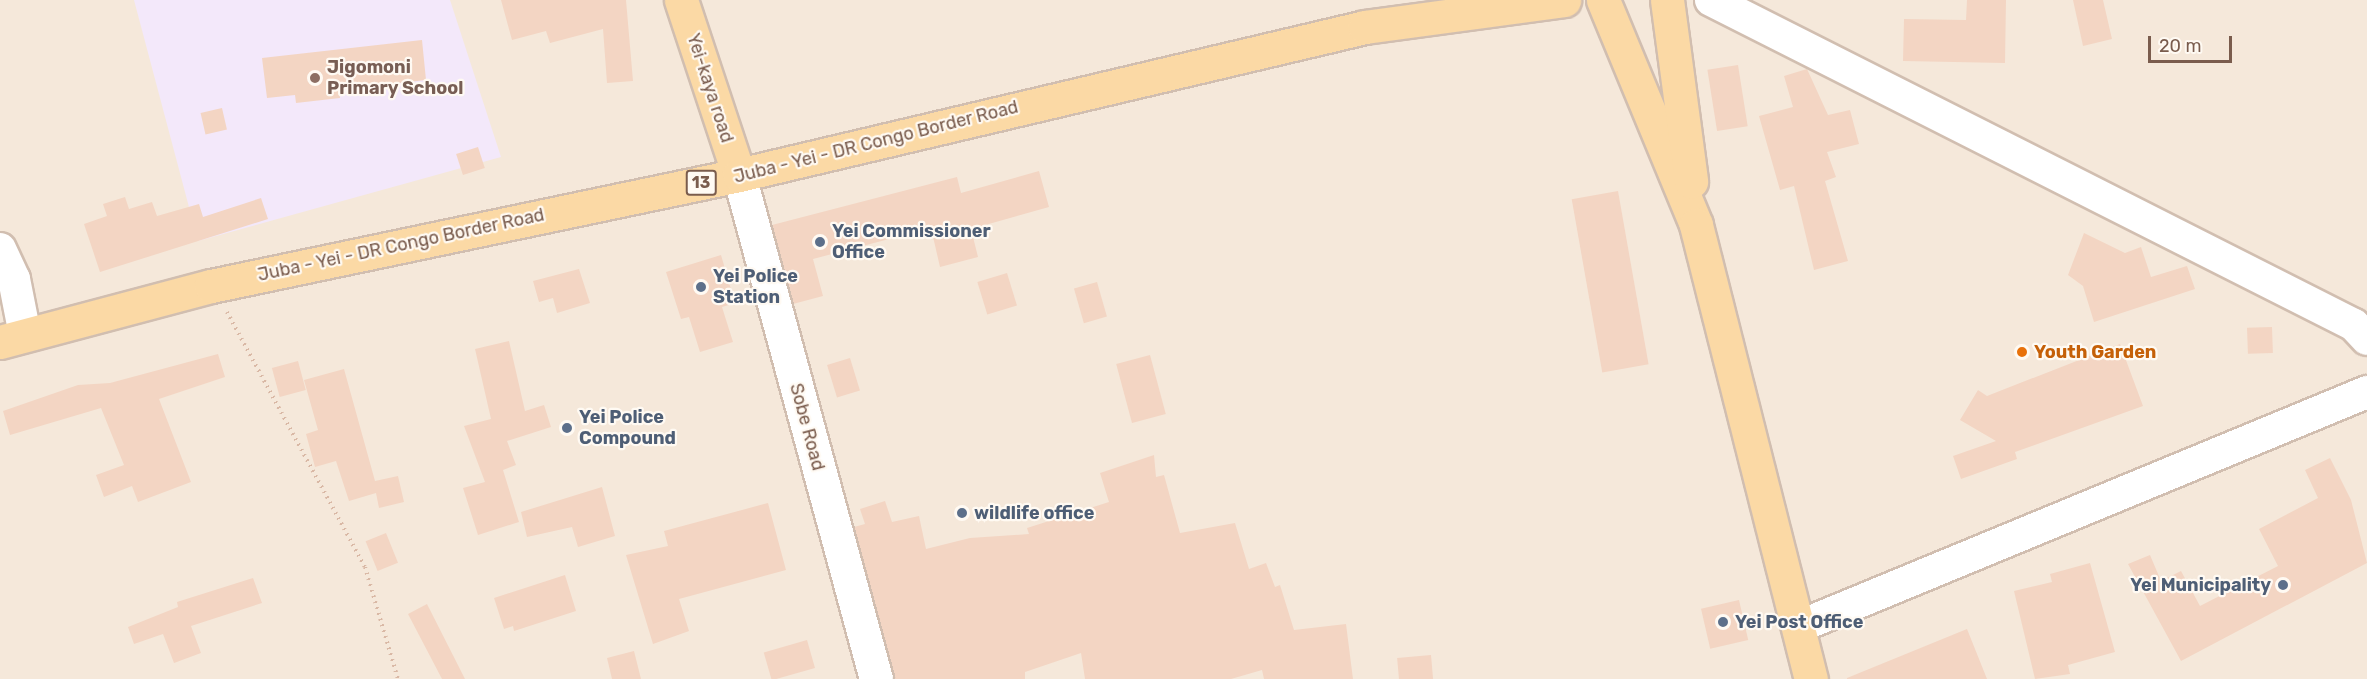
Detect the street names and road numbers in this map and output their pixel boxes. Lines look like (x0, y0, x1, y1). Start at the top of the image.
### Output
street label: Yei-kaya road (682, 31, 738, 145)
street label: Juba - Yei - DR Congo Border Road (731, 96, 1021, 188)
road number: 13 (684, 170, 718, 196)
street label: Juba - Yei - DR Congo Border Road (255, 204, 547, 286)
street label: Sobe Road (785, 381, 829, 473)

